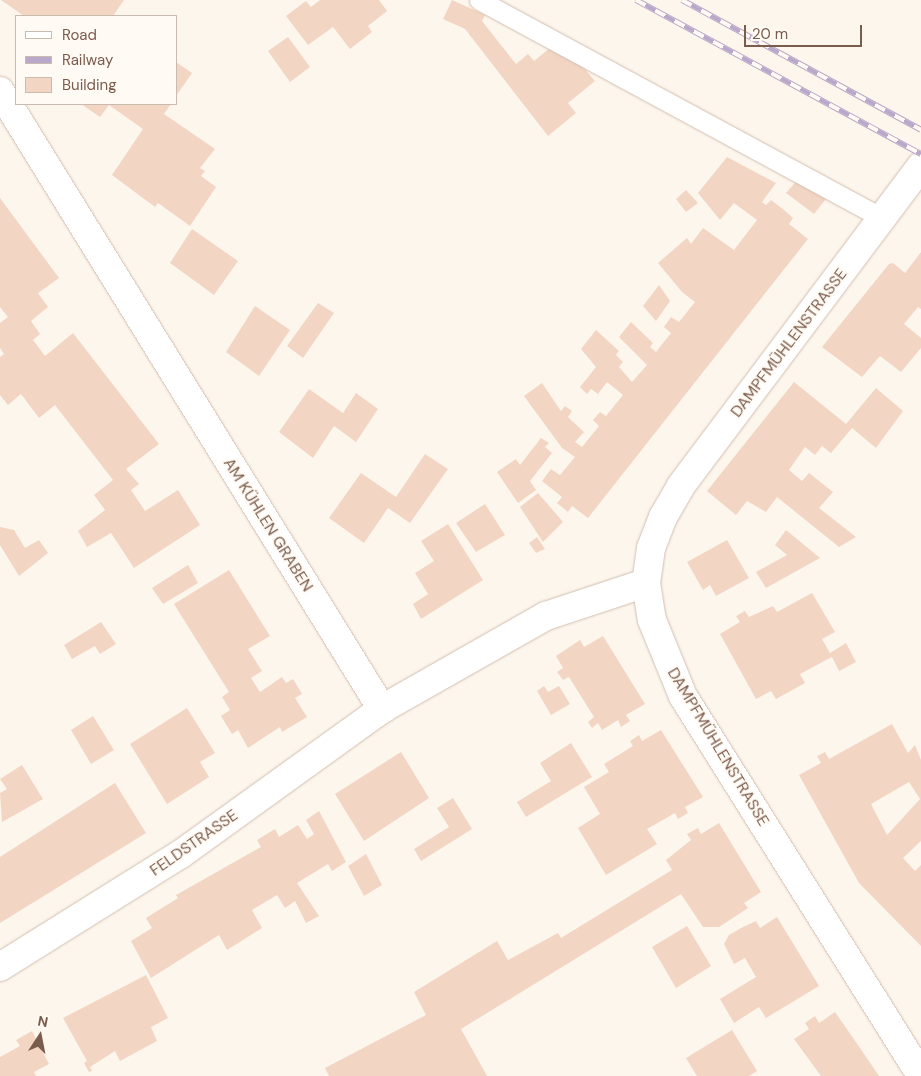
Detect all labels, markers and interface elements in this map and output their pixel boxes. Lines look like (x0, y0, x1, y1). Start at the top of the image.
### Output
legend (15, 15, 178, 105)
scale bar (746, 15, 864, 47)
text: 20 m (752, 24, 788, 44)
text: Road (62, 25, 97, 45)
text: Railway (62, 50, 113, 70)
text: Building (62, 75, 117, 95)
street label: DAMPFMÜHLENSTRASSE (727, 265, 851, 421)
street label: AM KÜHLEN GRABEN (219, 455, 317, 595)
street label: DAMPFMÜHLENSTRASSE (663, 664, 773, 830)
street label: FELDSTRASSE (146, 806, 242, 880)
north arrow (15, 1011, 65, 1061)
text: N (36, 1011, 50, 1031)

